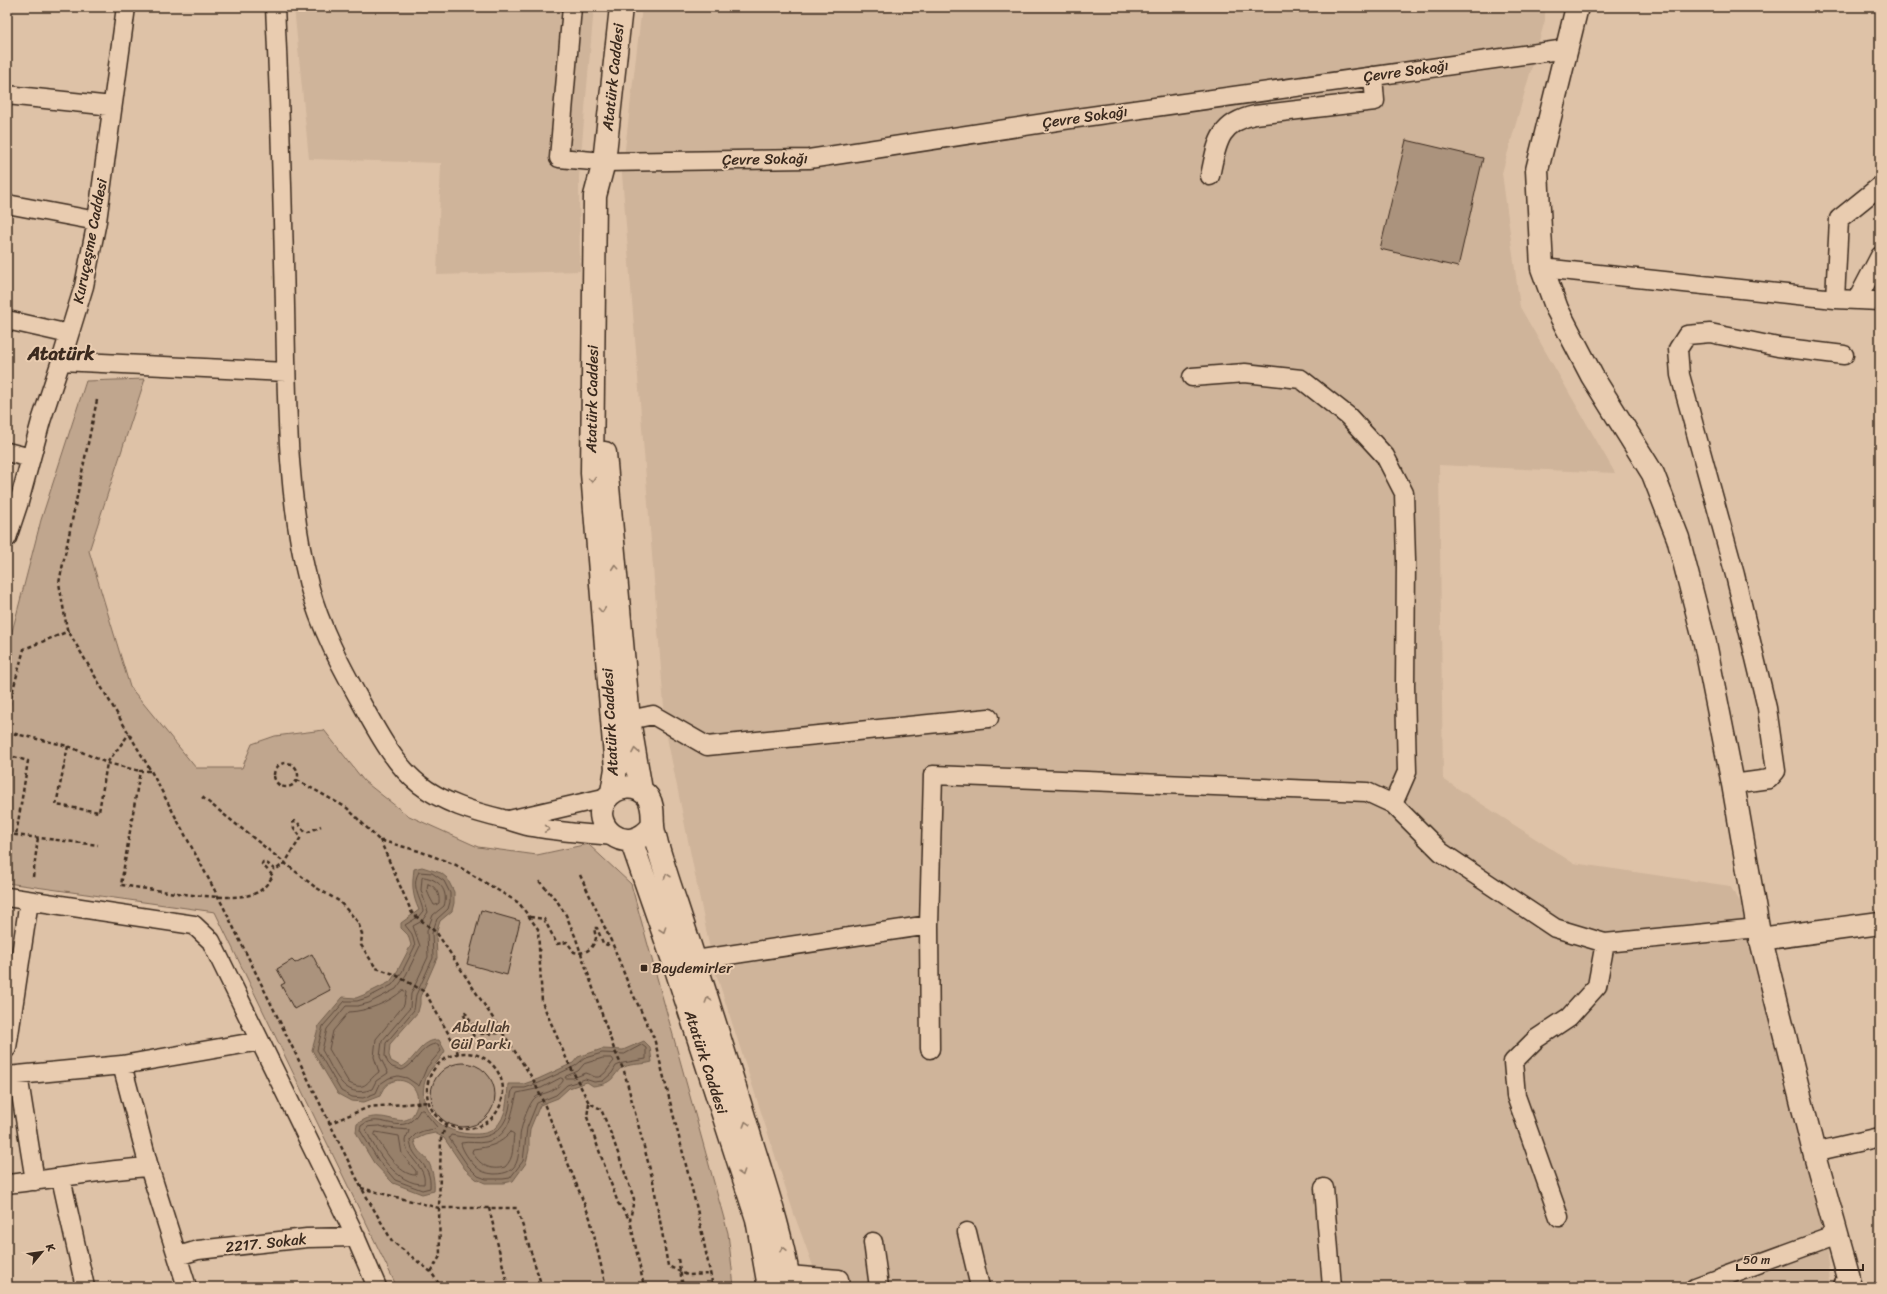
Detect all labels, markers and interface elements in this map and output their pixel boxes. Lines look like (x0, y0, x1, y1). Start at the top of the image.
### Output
street label: Atatürk Caddesi (594, 21, 632, 133)
street label: Çevre Sokağı (1362, 52, 1450, 90)
street label: Çevre Sokağı (1041, 98, 1129, 136)
street label: Çevre Sokağı (722, 145, 808, 173)
street label: Kuruçeşme Caddesi (65, 175, 115, 306)
district label: Atatürk (27, 337, 95, 370)
street label: Atatürk Caddesi (578, 344, 606, 454)
one-way arrow (588, 477, 597, 483)
one-way arrow (611, 564, 620, 570)
one-way arrow (598, 607, 607, 613)
street label: Atatürk Caddesi (594, 667, 626, 778)
one-way arrow (631, 748, 640, 755)
one-way arrow (544, 824, 550, 833)
one-way arrow (663, 873, 671, 880)
one-way arrow (658, 926, 666, 933)
place label: Baydemirler (652, 955, 733, 981)
marker: Baydemirler (639, 963, 649, 973)
one-way arrow (704, 996, 713, 1003)
street label: Atatürk Caddesi (677, 1006, 735, 1118)
park label: Abdullah Gül Parkı (451, 1014, 511, 1057)
one-way arrow (742, 1121, 751, 1128)
one-way arrow (737, 1170, 746, 1177)
street label: 2217. Sokak (224, 1226, 308, 1260)
north arrow (22, 1232, 62, 1272)
text: K (40, 1239, 61, 1256)
one-way arrow (779, 1246, 787, 1252)
scale bar (1737, 1246, 1863, 1272)
text: 50 m (1743, 1249, 1770, 1271)

